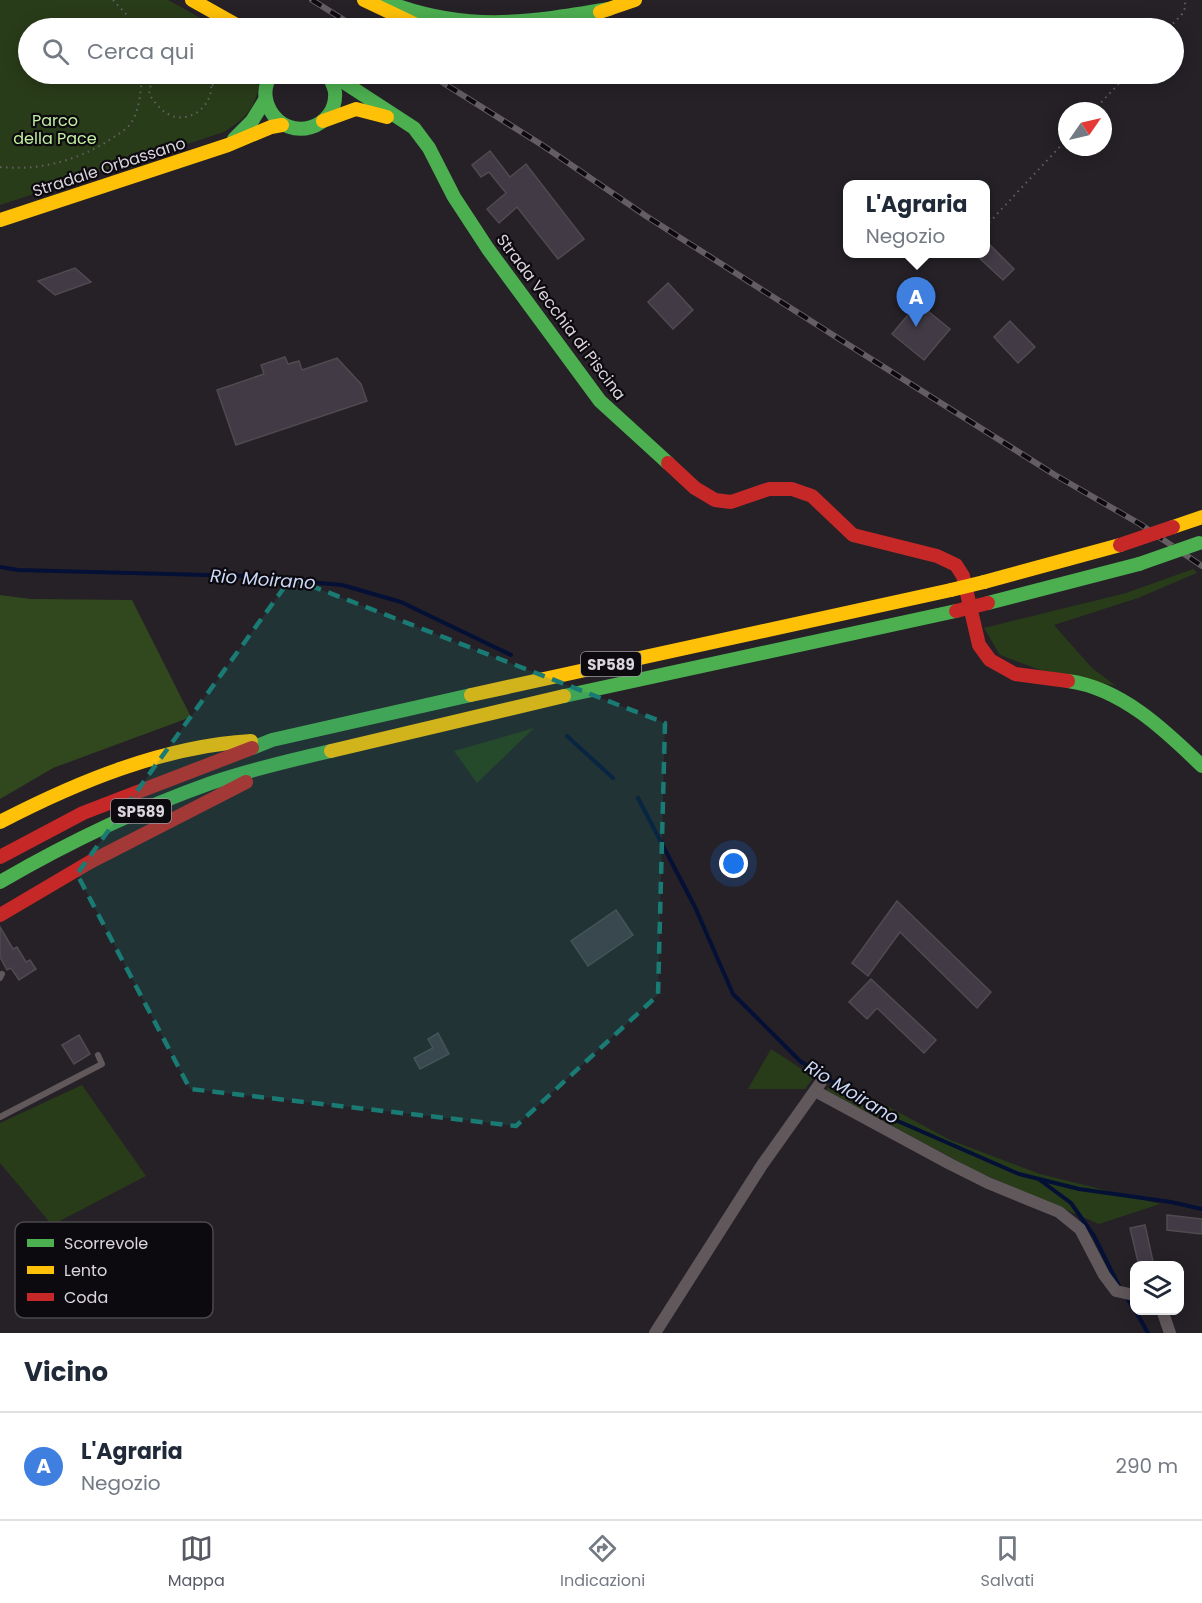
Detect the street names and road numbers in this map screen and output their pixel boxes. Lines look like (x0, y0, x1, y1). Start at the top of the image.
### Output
street label: Stradale Orbassano (29, 131, 189, 203)
street label: Strada Vecchia di Piscina (491, 229, 631, 405)
road number: SP589 (581, 652, 641, 676)
road number: SP589 (111, 799, 171, 823)

